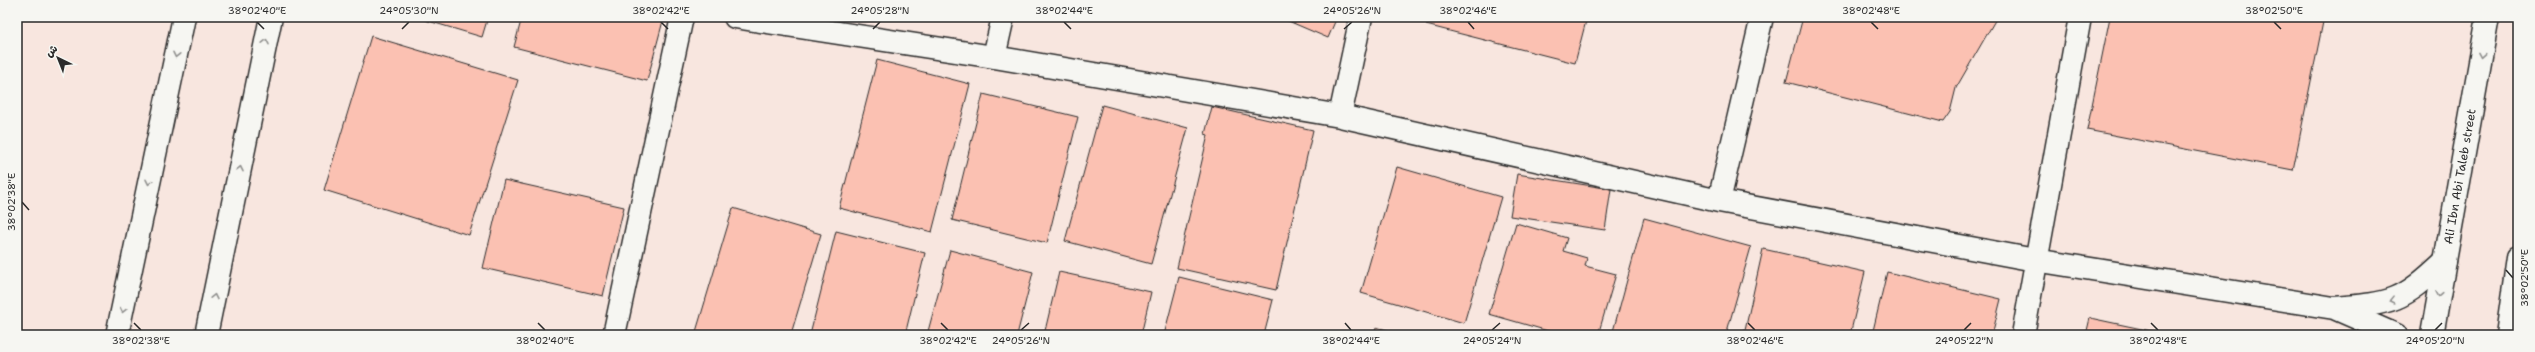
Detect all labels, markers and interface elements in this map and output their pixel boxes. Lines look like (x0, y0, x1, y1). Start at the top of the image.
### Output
text: 38°02'40"E (228, 4, 286, 17)
text: 24°05'30"N (379, 4, 439, 17)
text: 38°02'42"E (632, 4, 690, 17)
text: 24°05'28"N (851, 4, 909, 17)
text: 38°02'44"E (1035, 4, 1093, 17)
text: 24°05'26"N (1323, 4, 1381, 17)
text: 38°02'46"E (1439, 4, 1497, 17)
text: 38°02'48"E (1842, 4, 1900, 17)
text: 38°02'50"E (2245, 4, 2303, 17)
north arrow (38, 38, 78, 78)
one-way arrow (262, 39, 270, 45)
text: ش (42, 41, 61, 61)
one-way arrow (173, 52, 181, 58)
one-way arrow (2477, 52, 2486, 59)
street label: Ali Ibn Abi Taleb street (2440, 107, 2480, 245)
one-way arrow (235, 166, 243, 173)
text: 38°02'38"E (5, 173, 18, 231)
one-way arrow (146, 179, 154, 186)
text: 38°02'50"E (2518, 249, 2531, 307)
one-way arrow (2436, 291, 2444, 297)
one-way arrow (209, 294, 217, 300)
one-way arrow (2389, 296, 2395, 304)
one-way arrow (119, 306, 127, 313)
text: 38°02'38"E (112, 334, 170, 347)
text: 38°02'40"E (516, 334, 574, 347)
text: 38°02'42"E (919, 334, 977, 347)
text: 24°05'26"N (992, 334, 1050, 347)
text: 38°02'44"E (1322, 334, 1380, 347)
text: 24°05'24"N (1463, 334, 1521, 347)
text: 38°02'46"E (1726, 334, 1784, 347)
text: 24°05'22"N (1935, 334, 1993, 347)
text: 38°02'48"E (2129, 334, 2187, 347)
text: 24°05'20"N (2405, 334, 2465, 347)

